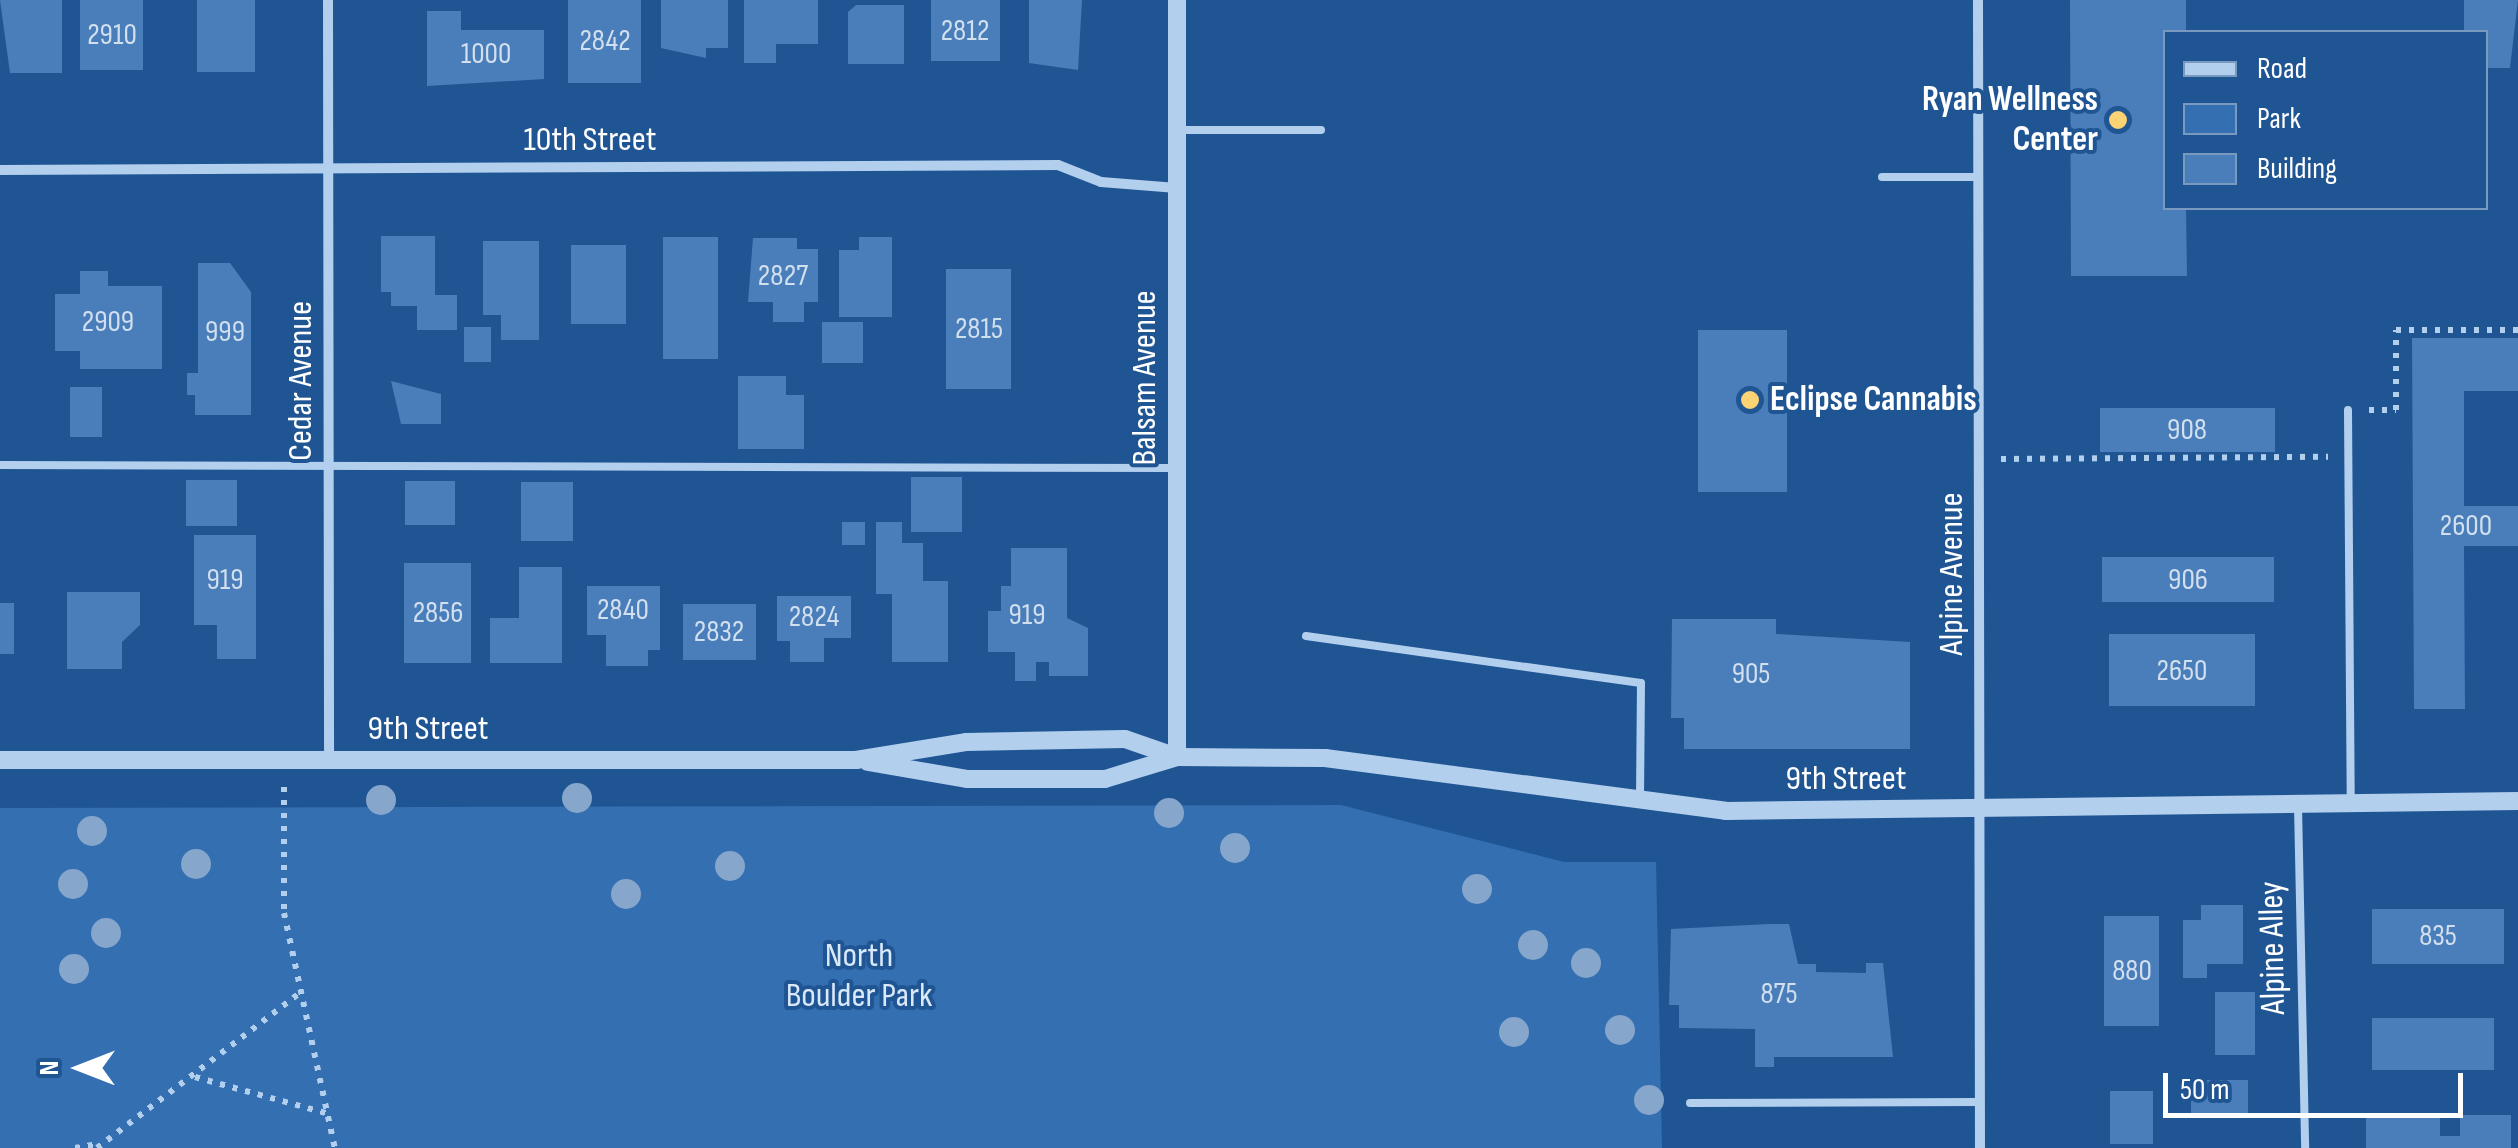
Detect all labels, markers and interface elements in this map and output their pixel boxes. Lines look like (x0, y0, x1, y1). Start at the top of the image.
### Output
house number: 2812 (941, 13, 989, 49)
house number: 2910 (87, 17, 137, 53)
house number: 2842 (579, 23, 631, 59)
legend (2163, 30, 2488, 210)
house number: 1000 (461, 36, 511, 72)
text: Road (2257, 51, 2307, 87)
place label: Ryan Wellness Center (1922, 79, 2098, 161)
text: Park (2257, 101, 2301, 137)
marker: Ryan Wellness Center (2107, 109, 2129, 131)
street label: 10th Street (524, 119, 656, 161)
text: Building (2257, 151, 2337, 187)
house number: 2827 (758, 258, 808, 294)
street label: Balsam Avenue (1124, 290, 1166, 466)
street label: Cedar Avenue (280, 301, 322, 461)
house number: 2909 (82, 304, 134, 340)
house number: 2815 (955, 311, 1003, 347)
house number: 999 (205, 314, 245, 350)
place label: Eclipse Cannabis (1770, 379, 1977, 421)
marker: Eclipse Cannabis (1739, 389, 1761, 411)
house number: 908 (2167, 412, 2207, 448)
street label: Alpine Avenue (1931, 492, 1973, 656)
house number: 2600 (2440, 508, 2492, 544)
house number: 919 (206, 562, 244, 598)
house number: 906 (2168, 562, 2208, 598)
house number: 2840 (597, 592, 649, 628)
house number: 2856 (413, 595, 463, 631)
house number: 919 (1008, 597, 1046, 633)
house number: 2824 (789, 599, 839, 635)
house number: 2832 (694, 614, 744, 650)
house number: 2650 (2157, 653, 2207, 689)
house number: 905 (1732, 656, 1770, 692)
street label: 9th Street (368, 708, 488, 750)
street label: 9th Street (1786, 758, 1906, 800)
street label: Alpine Alley (2251, 881, 2295, 1015)
house number: 835 (2419, 918, 2457, 954)
park label: North Boulder Park (786, 935, 932, 1017)
house number: 880 (2112, 953, 2152, 989)
house number: 875 (1760, 976, 1798, 1012)
north arrow (30, 1018, 130, 1118)
scale bar (2168, 1053, 2468, 1115)
text: N (33, 1061, 66, 1075)
text: 50 m (2180, 1072, 2229, 1108)

